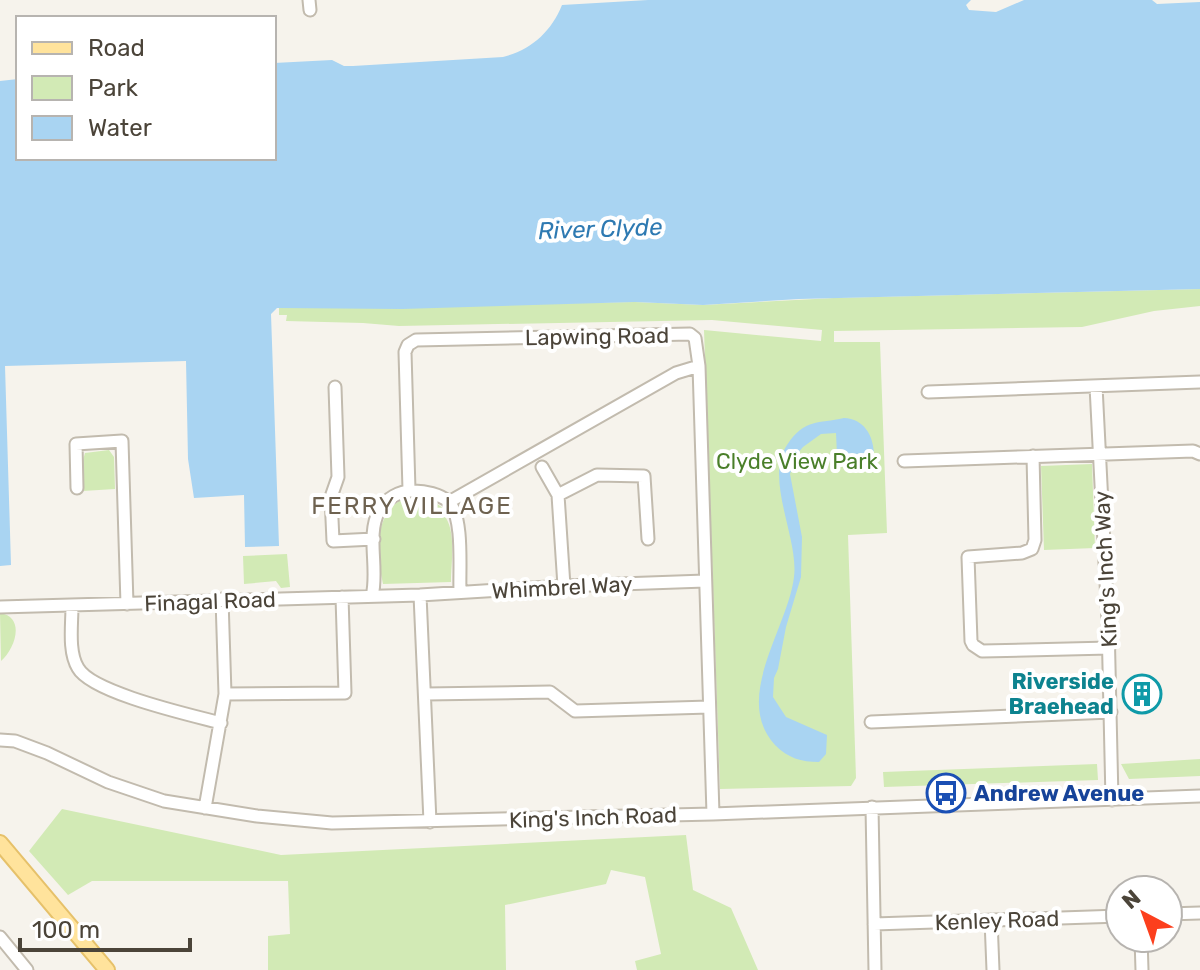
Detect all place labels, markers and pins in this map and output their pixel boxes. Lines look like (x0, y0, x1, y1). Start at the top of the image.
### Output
place label: Riverside Braehead (1008, 668, 1114, 720)
building icon: Riverside Braehead (1121, 673, 1163, 715)
bus stop icon: Andrew Avenue (925, 772, 967, 814)
place label: Andrew Avenue (974, 780, 1144, 807)

